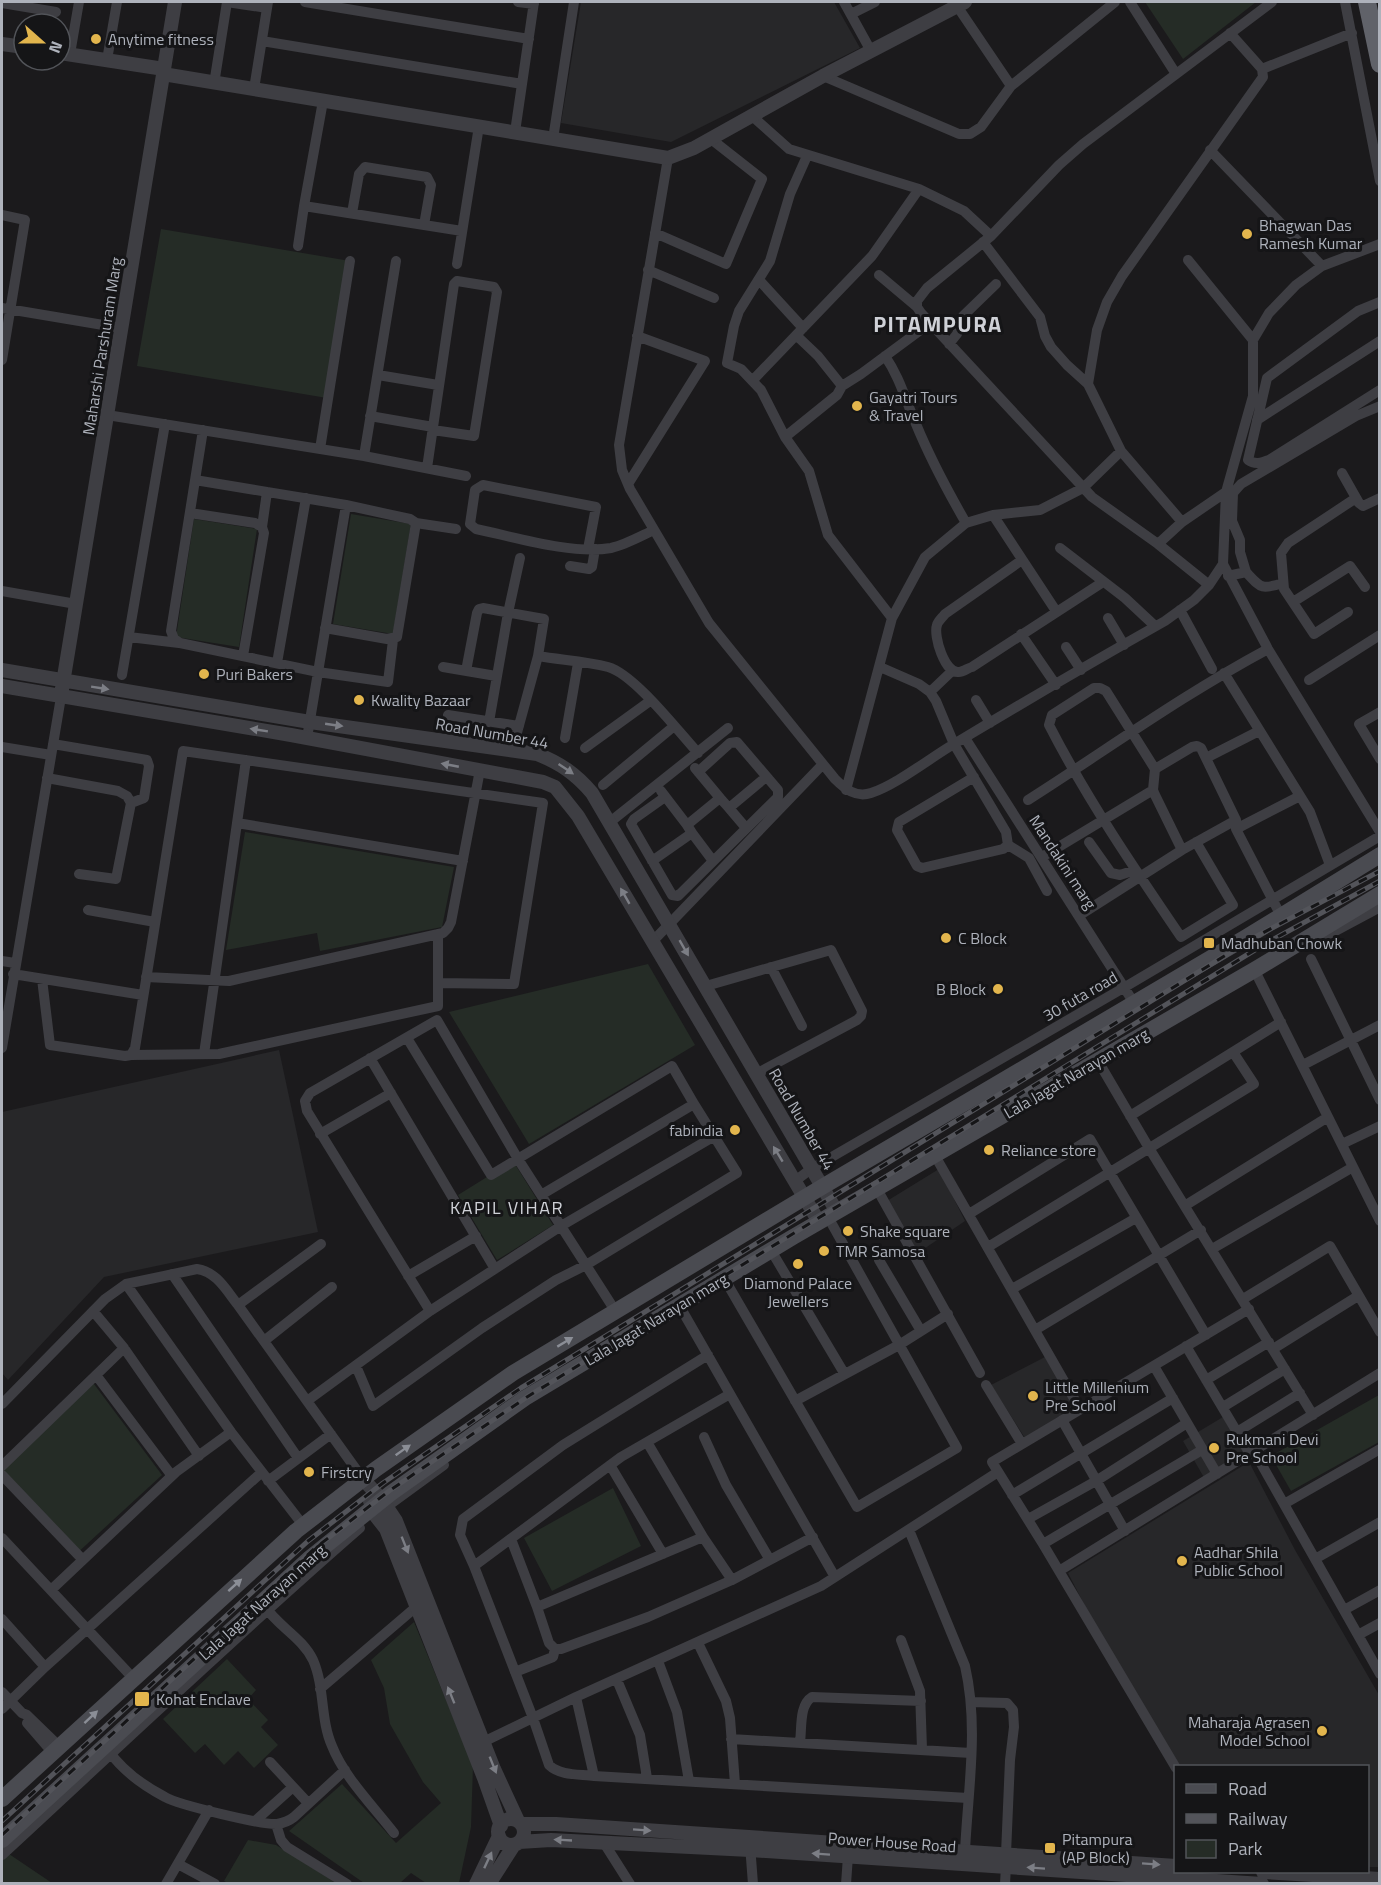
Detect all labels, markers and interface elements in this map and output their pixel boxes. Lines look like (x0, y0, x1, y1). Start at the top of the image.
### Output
north arrow (12, 12, 72, 72)
place label: Anytime fitness (108, 27, 214, 51)
marker: Anytime fitness (89, 32, 103, 46)
text: N (43, 38, 69, 57)
place label: Bhagwan Das Ramesh Kumar (1259, 213, 1363, 255)
marker: Bhagwan Das Ramesh Kumar (1240, 227, 1254, 241)
street label: Maharshi Parshuram Marg (76, 255, 128, 437)
district label: PITAMPURA (873, 307, 1003, 341)
place label: Gayatri Tours & Travel (869, 385, 957, 427)
marker: Gayatri Tours & Travel (850, 399, 864, 413)
place label: Puri Bakers (216, 662, 293, 686)
marker: Puri Bakers (197, 667, 211, 681)
one-way arrow (91, 683, 110, 692)
place label: Kwality Bazaar (371, 688, 471, 712)
marker: Kwality Bazaar (352, 693, 366, 707)
street label: Road Number 44 (434, 711, 550, 755)
one-way arrow (325, 721, 344, 730)
one-way arrow (249, 725, 268, 734)
one-way arrow (441, 760, 460, 769)
one-way arrow (558, 763, 574, 774)
street label: Mandakini marg (1023, 810, 1103, 914)
one-way arrow (620, 887, 630, 904)
place label: C Block (958, 926, 1007, 950)
marker: C Block (939, 931, 953, 945)
place label: Madhuban Chowk (1221, 931, 1342, 955)
marker: Madhuban Chowk (1202, 936, 1216, 950)
one-way arrow (678, 940, 689, 956)
street label: 30 futa road (1038, 965, 1122, 1027)
place label: B Block (936, 977, 986, 1001)
marker: B Block (991, 982, 1005, 996)
street label: Lala Jagat Narayan marg (999, 1022, 1153, 1124)
street label: Road Number 44 (763, 1063, 841, 1175)
place label: fabindia (669, 1118, 723, 1142)
marker: fabindia (728, 1123, 742, 1137)
place label: Reliance store (1001, 1138, 1096, 1162)
marker: Reliance store (982, 1143, 996, 1157)
one-way arrow (773, 1146, 784, 1162)
district label: KAPIL VIHAR (450, 1194, 564, 1221)
place label: Shake square (860, 1219, 950, 1243)
marker: Shake square (841, 1224, 855, 1238)
place label: TMR Samosa (836, 1239, 925, 1263)
marker: TMR Samosa (817, 1244, 831, 1258)
marker: Diamond Palace Jewellers (791, 1257, 805, 1271)
street label: Lala Jagat Narayan marg (580, 1266, 732, 1372)
place label: Diamond Palace Jewellers (744, 1271, 852, 1313)
one-way arrow (557, 1337, 574, 1347)
place label: Little Millenium Pre School (1045, 1375, 1149, 1417)
marker: Little Millenium Pre School (1026, 1389, 1040, 1403)
place label: Rukmani Devi Pre School (1226, 1427, 1318, 1469)
marker: Rukmani Devi Pre School (1207, 1441, 1221, 1455)
one-way arrow (395, 1444, 411, 1456)
place label: Firstcry (321, 1460, 372, 1484)
marker: Firstcry (302, 1465, 316, 1479)
one-way arrow (401, 1536, 410, 1554)
street label: Lala Jagat Narayan marg (193, 1538, 331, 1666)
place label: Aadhar Shila Public School (1194, 1540, 1283, 1582)
marker: Aadhar Shila Public School (1175, 1554, 1189, 1568)
one-way arrow (227, 1578, 242, 1592)
one-way arrow (446, 1686, 455, 1704)
place label: Kohat Enclave (156, 1687, 251, 1711)
marker: Kohat Enclave (133, 1690, 151, 1708)
one-way arrow (84, 1710, 98, 1724)
place label: Maharaja Agrasen Model School (1188, 1710, 1310, 1752)
marker: Maharaja Agrasen Model School (1315, 1724, 1329, 1738)
one-way arrow (488, 1757, 498, 1775)
legend (1174, 1765, 1369, 1873)
text: Road (1228, 1775, 1267, 1802)
text: Railway (1228, 1805, 1288, 1832)
one-way arrow (633, 1825, 652, 1834)
street label: Power House Road (827, 1826, 957, 1858)
place label: Pitampura (AP Block) (1062, 1827, 1132, 1869)
text: Park (1228, 1835, 1263, 1862)
one-way arrow (554, 1836, 573, 1845)
marker: Pitampura (AP Block) (1043, 1841, 1057, 1855)
one-way arrow (811, 1850, 830, 1859)
one-way arrow (483, 1851, 492, 1868)
one-way arrow (1141, 1859, 1160, 1869)
one-way arrow (1027, 1864, 1046, 1873)

